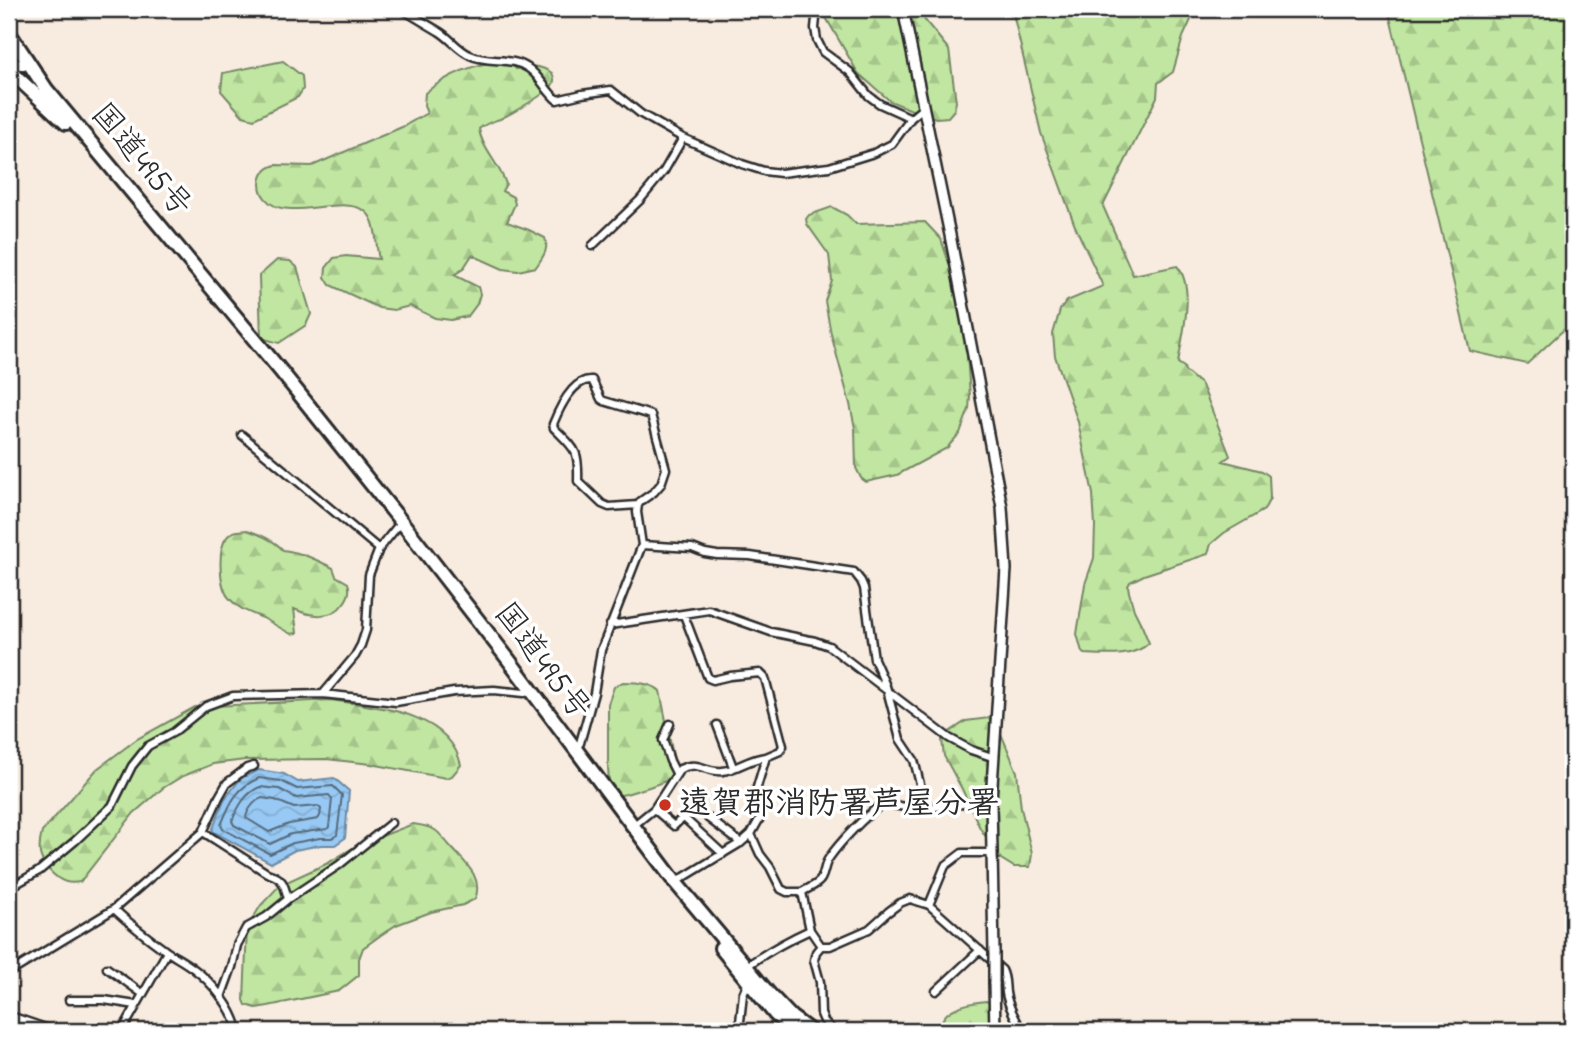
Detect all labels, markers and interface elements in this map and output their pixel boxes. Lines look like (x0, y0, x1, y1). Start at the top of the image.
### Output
street label: 国道495号 (78, 93, 202, 229)
street label: 国道495号 (481, 593, 601, 731)
place label: 遠賀郡消防署芦屋分署 (679, 782, 999, 829)
marker: 遠賀郡消防署芦屋分署 (657, 797, 673, 813)

